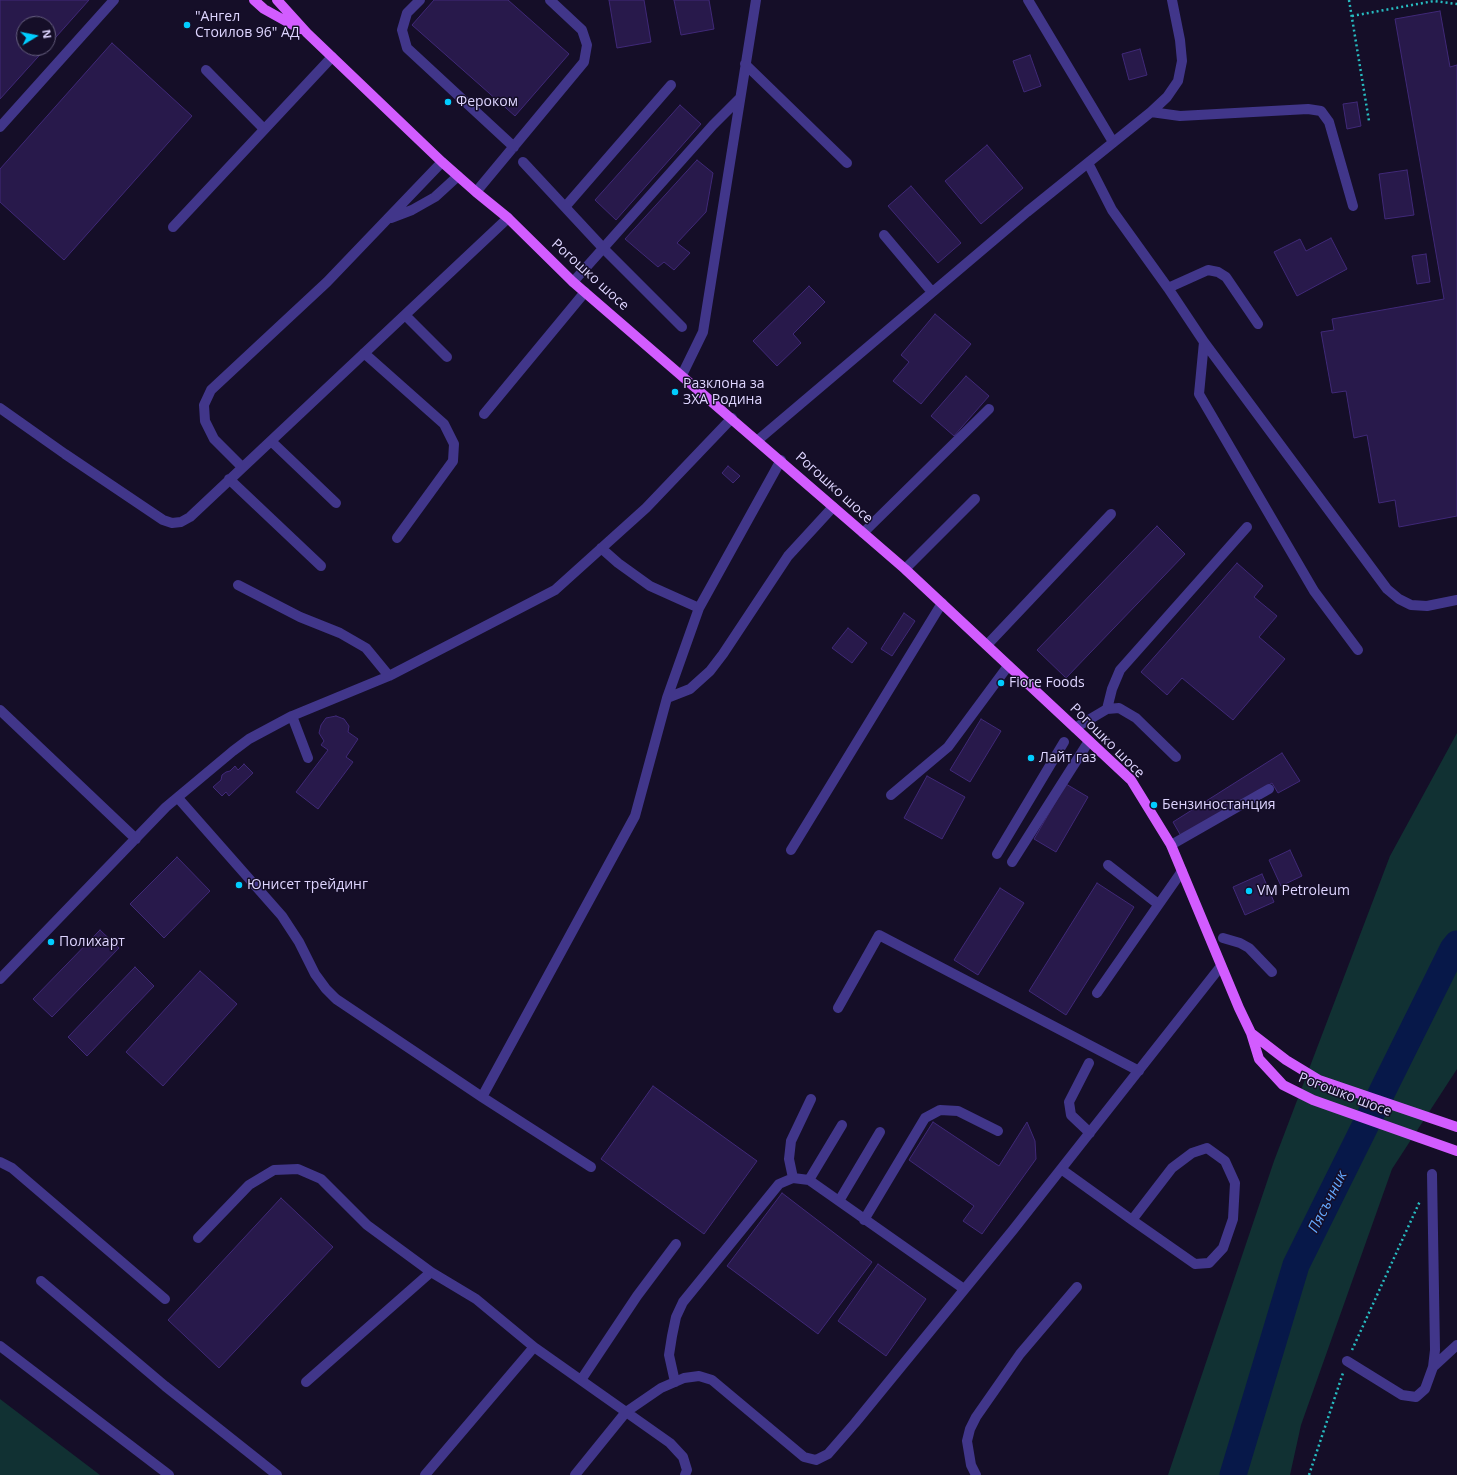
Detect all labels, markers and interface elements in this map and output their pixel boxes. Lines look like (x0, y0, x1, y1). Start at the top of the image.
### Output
place label: "Ангел Стоилов 96" АД (195, 9, 299, 42)
north arrow (16, 16, 56, 56)
marker: "Ангел Стоилов 96" АД (182, 20, 192, 30)
text: N (39, 28, 55, 40)
place label: Фероком (456, 94, 518, 110)
marker: Фероком (443, 97, 453, 107)
street label: Рогошко шосе (548, 236, 632, 314)
place label: Разклона за ЗХА Родина (683, 376, 764, 408)
marker: Разклона за ЗХА Родина (670, 387, 680, 397)
street label: Рогошко шосе (792, 449, 876, 527)
place label: Fiore Foods (1009, 675, 1085, 691)
marker: Fiore Foods (996, 678, 1006, 688)
street label: Рогошко шосе (1066, 700, 1148, 782)
place label: Лайт газ (1039, 750, 1096, 766)
marker: Лайт газ (1026, 753, 1036, 763)
place label: Бензиностанция (1162, 797, 1276, 813)
marker: Бензиностанция (1149, 800, 1159, 810)
place label: Юнисет трейдинг (247, 877, 368, 893)
marker: Юнисет трейдинг (234, 880, 244, 890)
place label: VM Petroleum (1257, 883, 1350, 899)
marker: VM Petroleum (1244, 886, 1254, 896)
place label: Полихарт (59, 934, 125, 950)
marker: Полихарт (46, 937, 56, 947)
street label: Рогошко шосе (1296, 1070, 1394, 1120)
water label: Пясъчник (1305, 1168, 1351, 1236)

